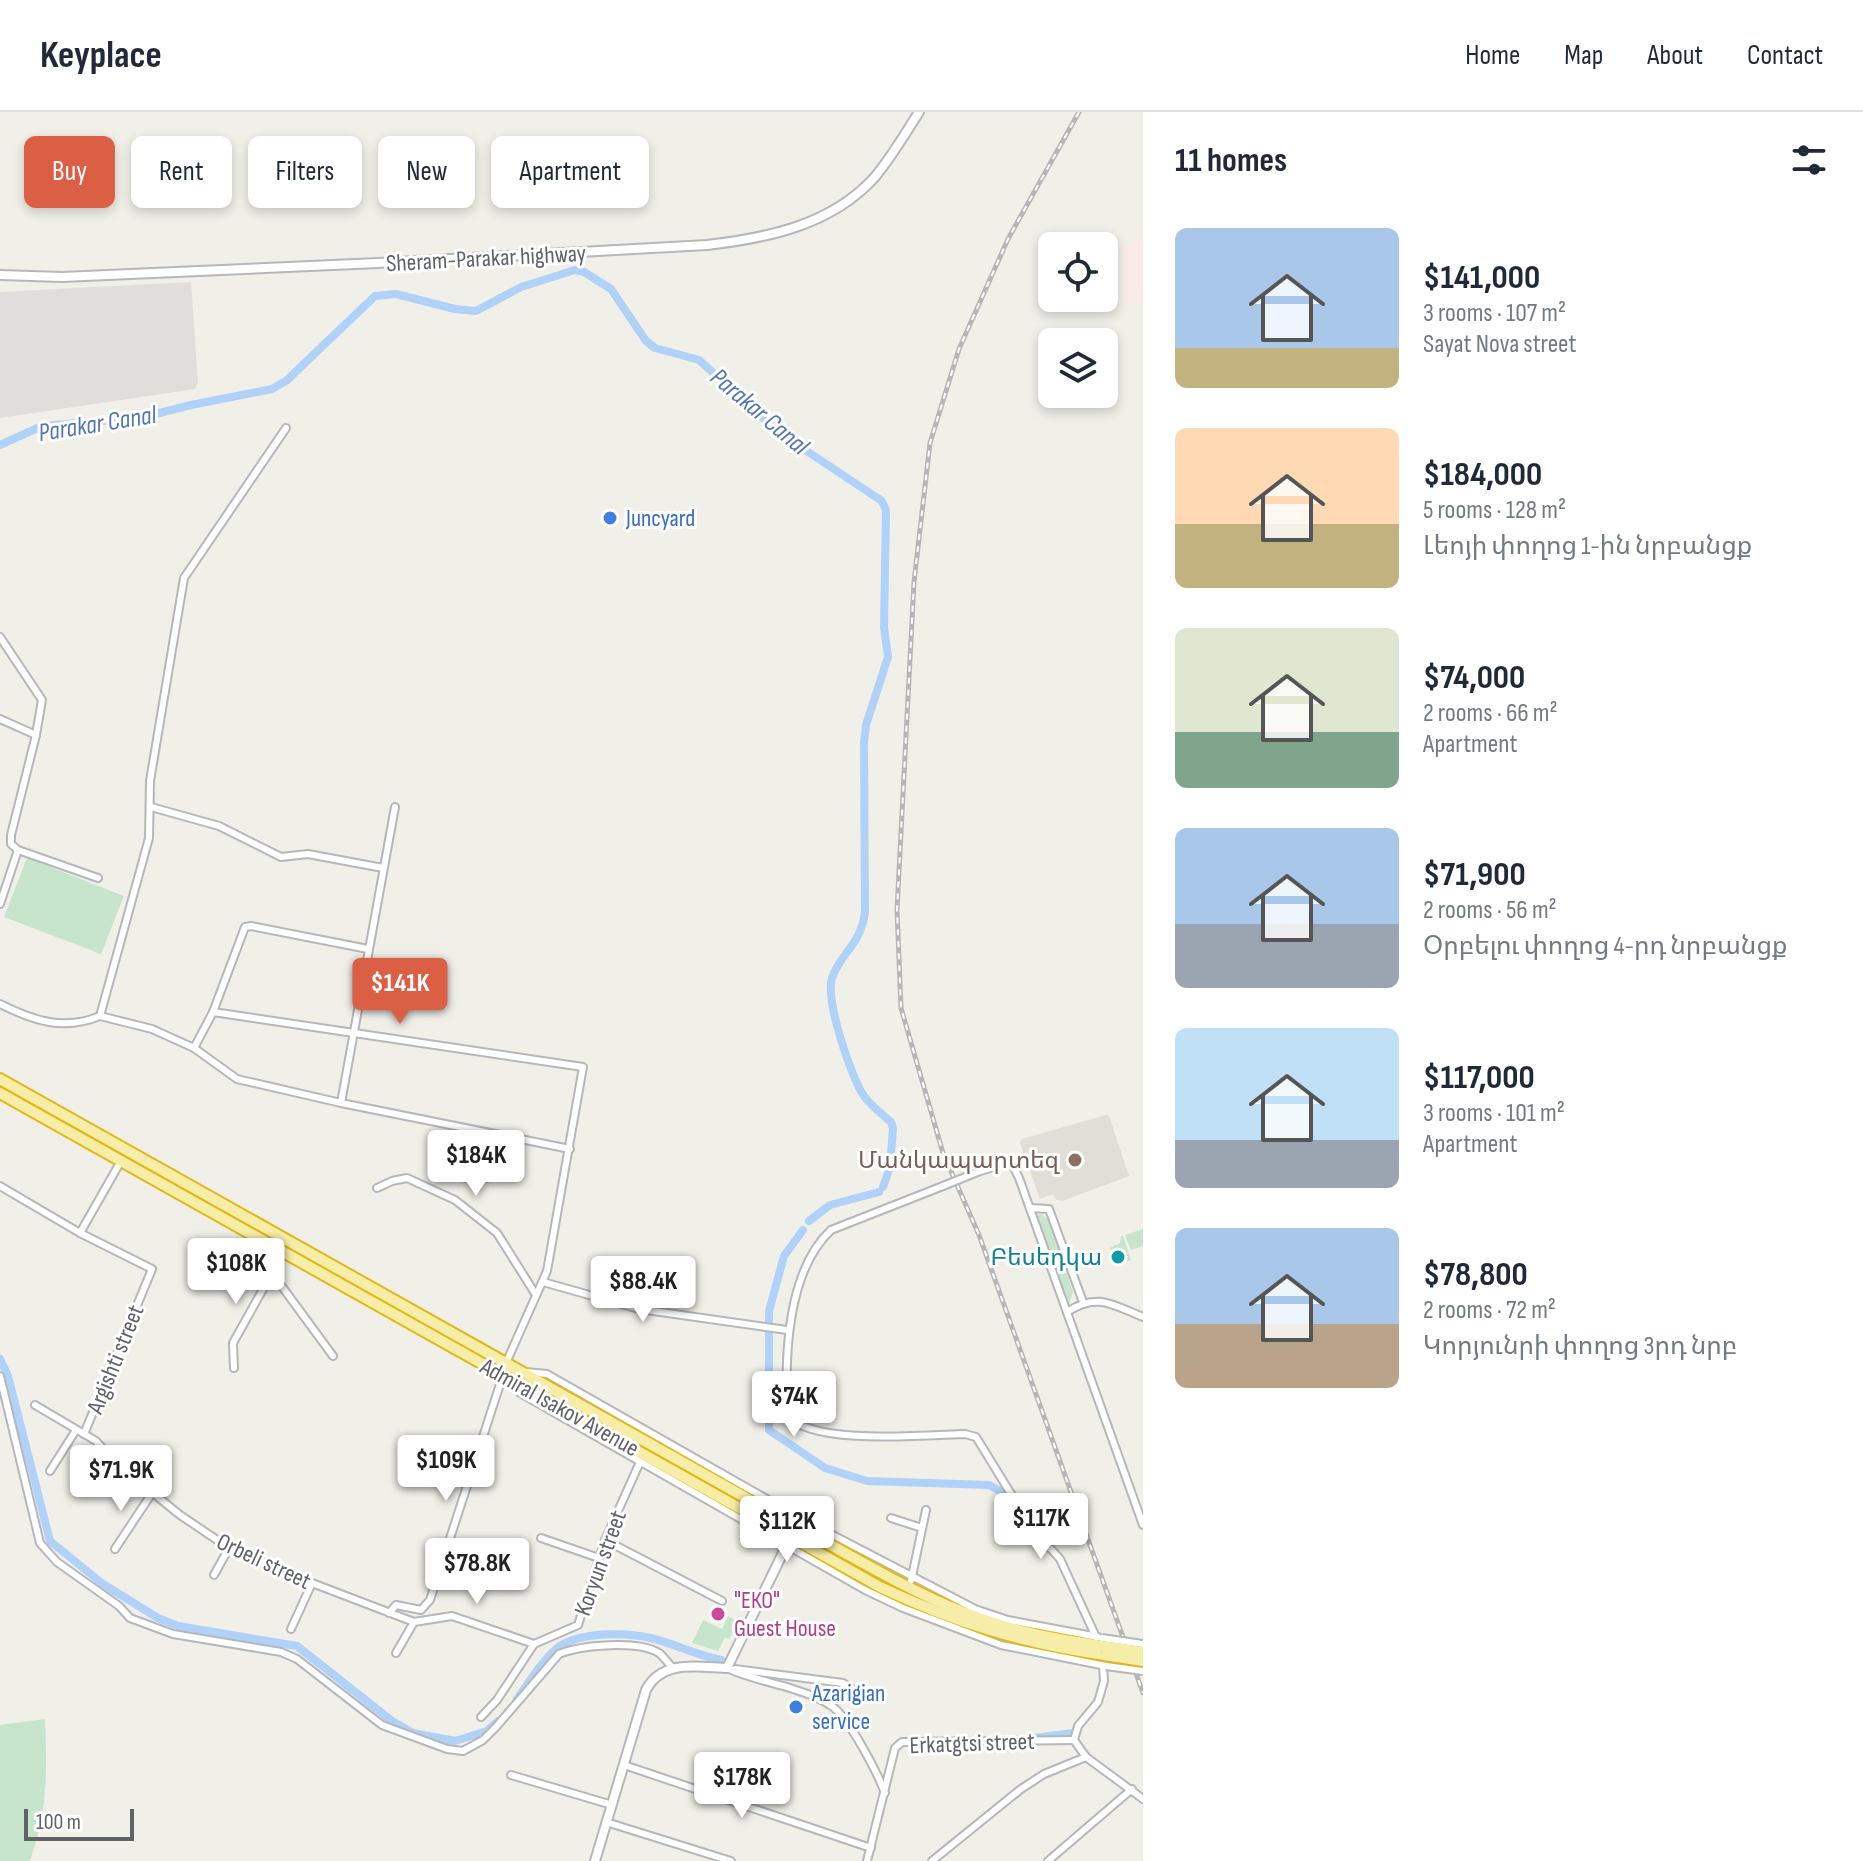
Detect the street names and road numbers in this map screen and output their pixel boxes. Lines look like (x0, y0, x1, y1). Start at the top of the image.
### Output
street label: Sheram-Parakar highway (385, 239, 587, 278)
street label: Argishti street (80, 1301, 150, 1419)
street label: Admiral Isakov Avenue (475, 1351, 644, 1463)
street label: Koryun street (568, 1507, 633, 1620)
street label: Orbeli street (212, 1527, 315, 1596)
street label: Erkatgtsi street (909, 1727, 1035, 1760)

